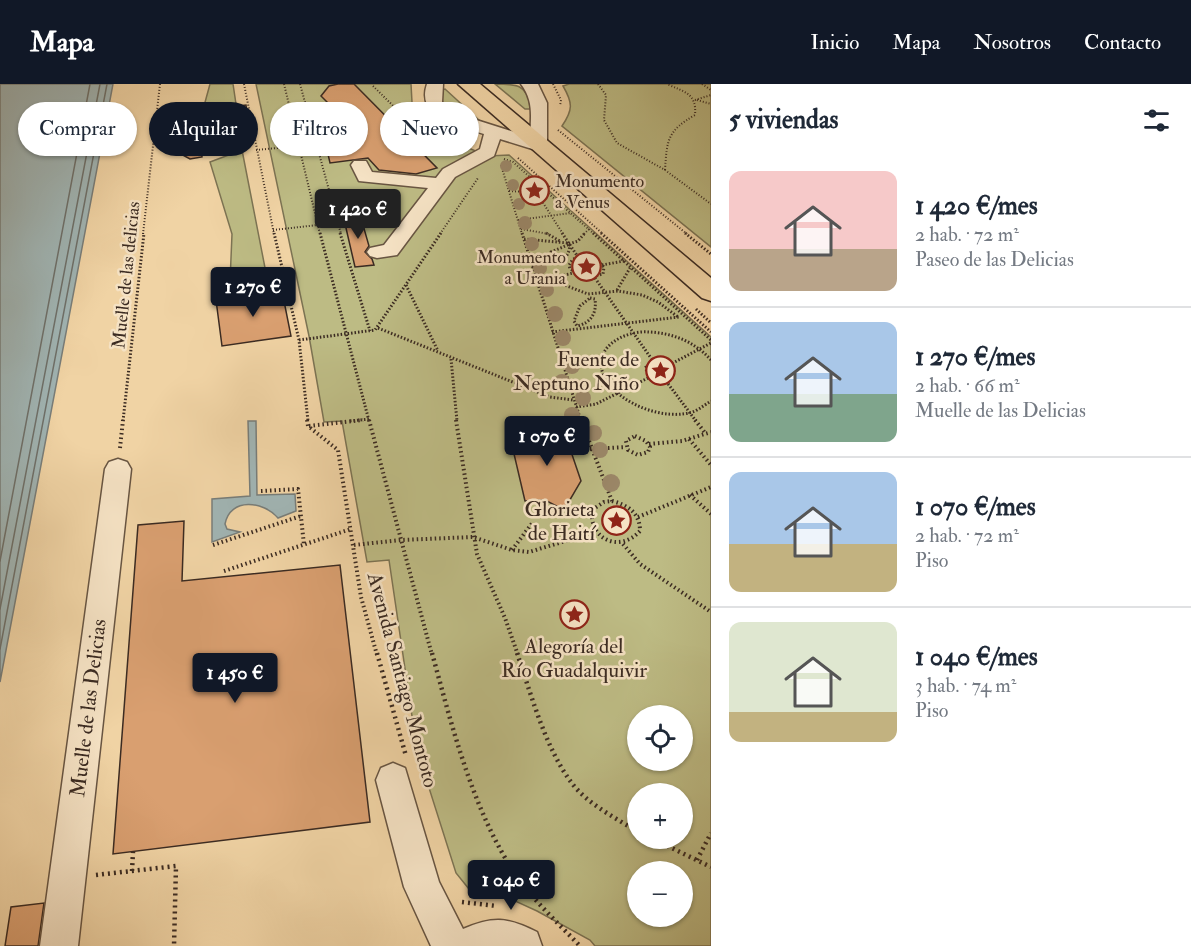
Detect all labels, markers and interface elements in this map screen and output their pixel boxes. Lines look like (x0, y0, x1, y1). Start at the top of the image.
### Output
text: Mapa (30, 25, 94, 60)
text: Inicio (810, 29, 859, 56)
text: Mapa (892, 29, 940, 56)
text: Nosotros (973, 29, 1051, 56)
text: Contacto (1084, 29, 1161, 56)
chip: Comprar (18, 102, 137, 156)
chip: Alquilar (149, 102, 258, 156)
chip: Filtros (270, 102, 368, 156)
chip: Nuevo (380, 102, 479, 156)
text: 5 viviendas (729, 104, 839, 136)
icon: filters (1140, 104, 1173, 137)
place label: Monumento a Venus (555, 170, 645, 214)
place icon: Monumento a Venus (518, 175, 550, 207)
pin: 1 420 € (303, 189, 413, 240)
text: 1 420 €/mes (915, 190, 1038, 222)
icon: home (777, 195, 849, 267)
text: 1 420 € (329, 196, 387, 221)
street label: Muelle de las delicias (107, 200, 146, 350)
text: 2 hab. · 72 m² (915, 222, 1019, 247)
place label: Monumento a Urania (477, 246, 567, 290)
text: Paseo de las Delicias (915, 247, 1074, 272)
place icon: Monumento a Urania (571, 251, 603, 283)
pin: 1 270 € (198, 267, 308, 318)
text: 1 270 € (225, 274, 281, 299)
text: 1 270 €/mes (915, 341, 1035, 373)
place label: Fuente de Neptuno Niño (513, 346, 639, 397)
icon: home (777, 346, 849, 418)
place icon: Fuente de Neptuno Niño (644, 355, 676, 387)
text: 2 hab. · 66 m² (915, 373, 1020, 398)
text: Muelle de las Delicias (915, 398, 1086, 423)
pin: 1 070 € (492, 416, 602, 467)
text: 1 070 € (519, 423, 575, 448)
text: 1 070 €/mes (915, 491, 1036, 523)
place label: Glorieta de Haití (524, 496, 596, 547)
icon: home (777, 496, 849, 568)
place icon: Glorieta de Haití (600, 505, 632, 537)
text: 2 hab. · 72 m² (915, 523, 1019, 548)
text: Piso (915, 548, 948, 573)
street label: Avenida Santiago Montoto (361, 569, 444, 791)
place icon: Alegoría del Río Guadalquivir (558, 599, 590, 631)
street label: Muelle de las Delicias (64, 617, 113, 799)
place label: Alegoría del Río Guadalquivir (501, 633, 647, 684)
text: 1 040 €/mes (915, 641, 1038, 673)
icon: home (777, 646, 849, 718)
pin: 1 450 € (180, 653, 290, 704)
text: 1 450 € (207, 660, 263, 685)
text: 3 hab. · 74 m² (915, 673, 1016, 698)
text: Piso (915, 698, 948, 723)
map controls (627, 705, 693, 927)
button: locate (627, 705, 693, 771)
button: + (627, 783, 693, 849)
pin: 1 040 € (456, 860, 566, 911)
button: − (627, 861, 693, 927)
text: 1 040 € (482, 867, 540, 892)

